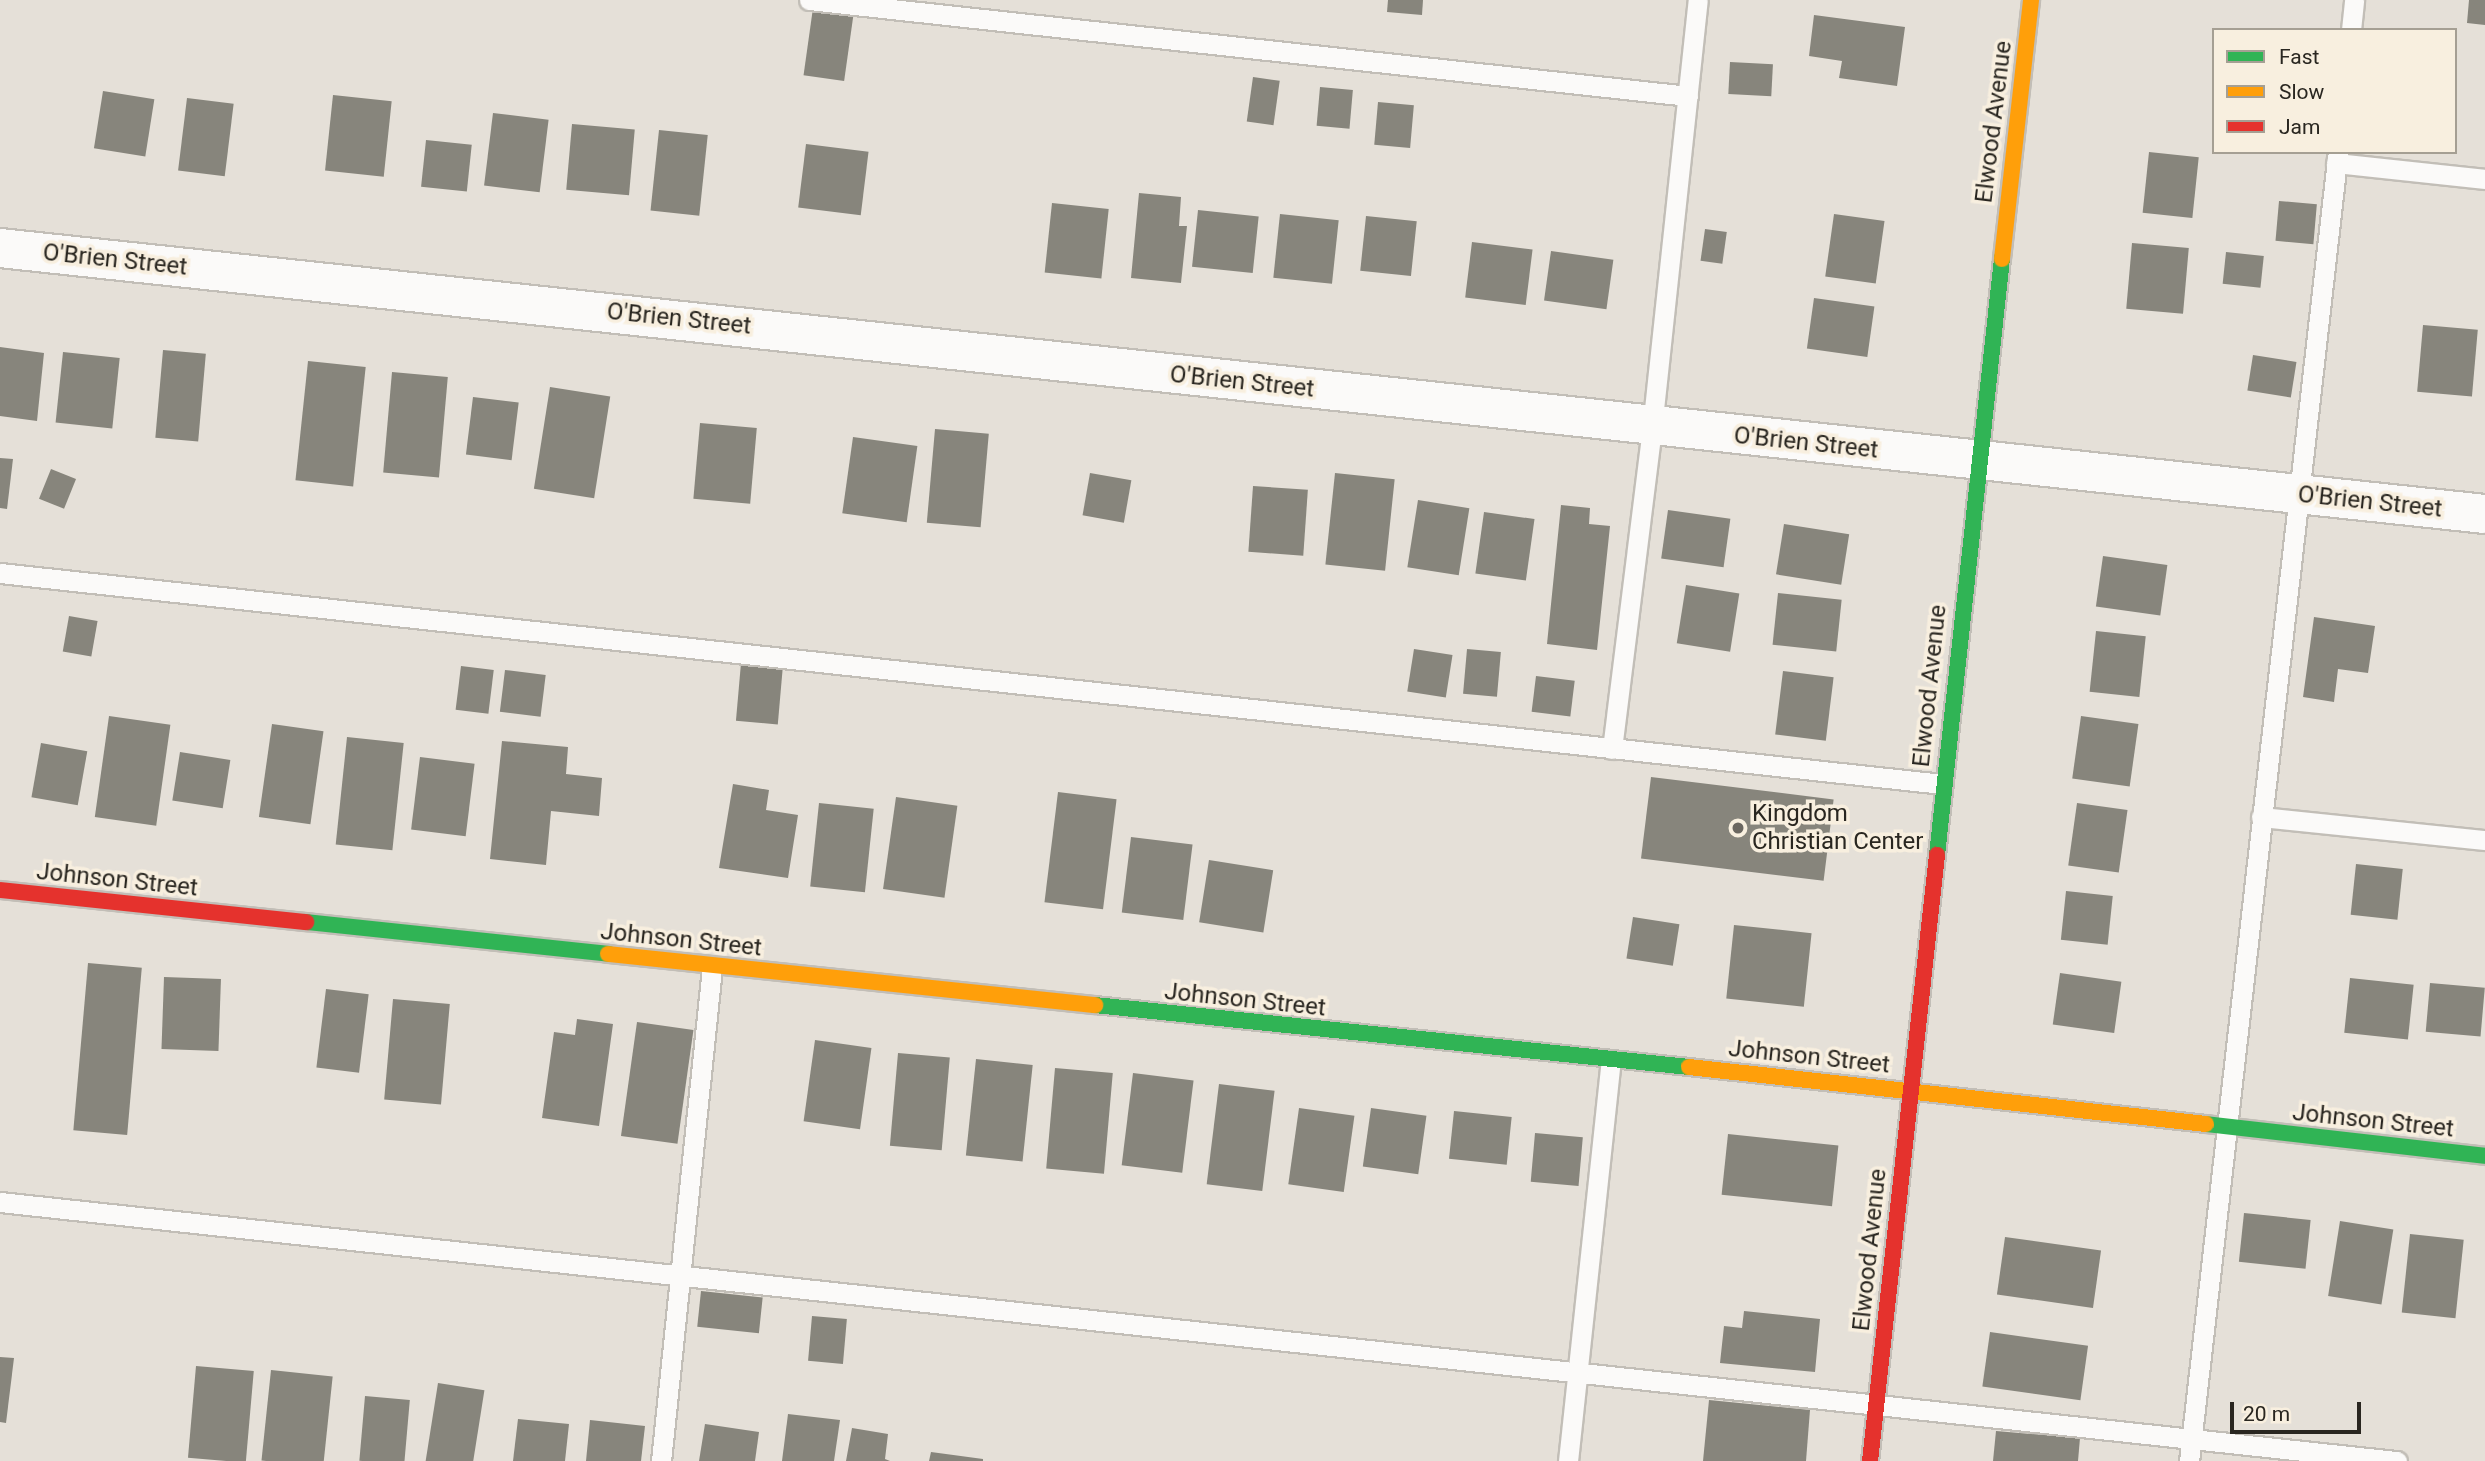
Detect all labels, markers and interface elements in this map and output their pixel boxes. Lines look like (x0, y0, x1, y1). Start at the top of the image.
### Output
legend (2212, 28, 2457, 154)
street label: Elwood Avenue (1970, 39, 2018, 205)
text: Fast (2279, 45, 2319, 69)
text: Slow (2279, 80, 2324, 104)
text: Jam (2279, 115, 2320, 139)
street label: O'Brien Street (41, 238, 189, 282)
street label: O'Brien Street (605, 297, 753, 341)
street label: O'Brien Street (1168, 360, 1316, 404)
street label: O'Brien Street (1732, 421, 1880, 465)
street label: O'Brien Street (2296, 480, 2444, 524)
street label: Elwood Avenue (1907, 604, 1953, 768)
place label: Kingdom Christian Center (1752, 800, 1923, 856)
marker: Kingdom Christian Center (1730, 820, 1746, 836)
street label: Johnson Street (35, 857, 199, 903)
street label: Johnson Street (599, 917, 763, 963)
street label: Johnson Street (1163, 977, 1327, 1023)
street label: Johnson Street (1727, 1034, 1891, 1080)
street label: Johnson Street (2291, 1098, 2455, 1144)
street label: Elwood Avenue (1847, 1168, 1893, 1332)
scale bar (2233, 1388, 2364, 1432)
text: 20 m (2243, 1402, 2290, 1426)

